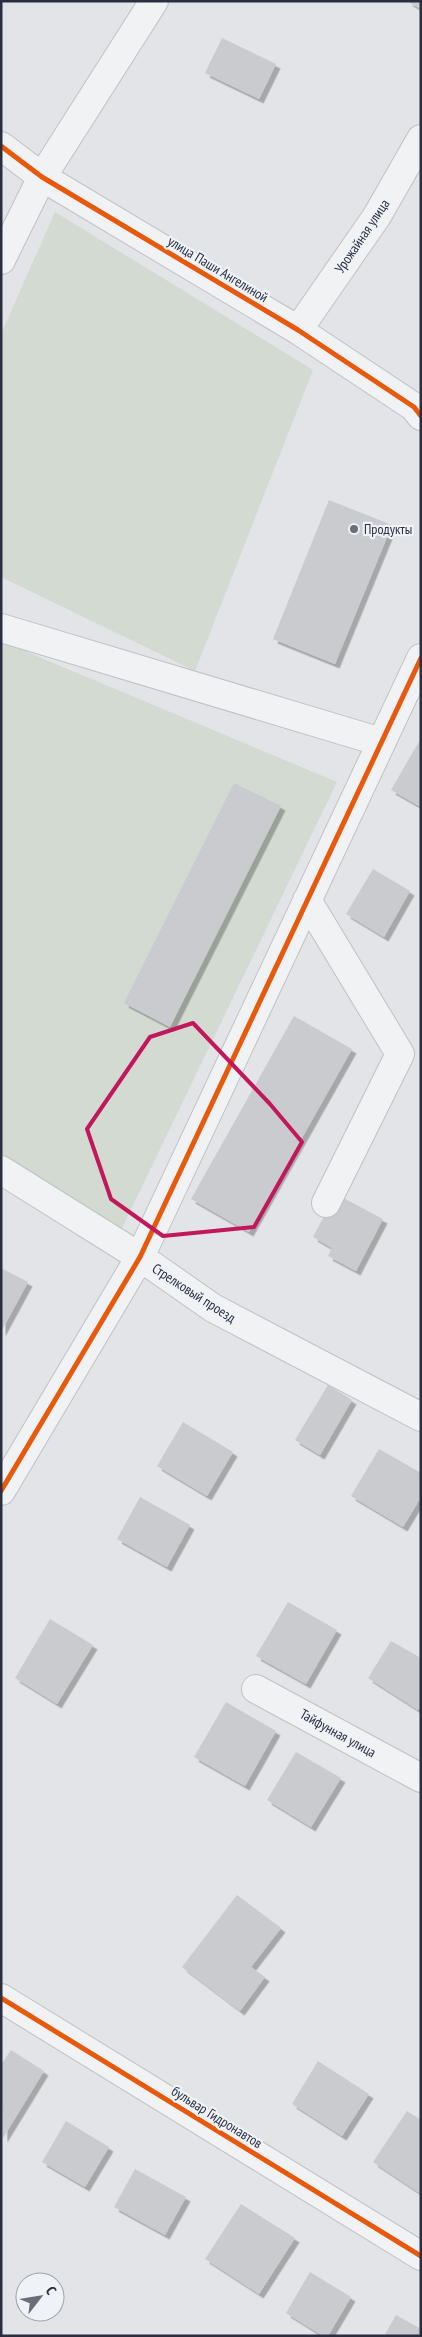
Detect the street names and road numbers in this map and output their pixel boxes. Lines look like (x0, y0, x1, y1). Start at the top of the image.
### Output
street label: Урожайная улица (331, 195, 393, 277)
street label: улица Паши Ангелиной (164, 232, 272, 306)
street label: Стрелковый проезд (149, 1259, 239, 1327)
street label: Тайфунная улица (297, 1705, 379, 1761)
street label: бульвар Гидронавтов (168, 2082, 266, 2152)

